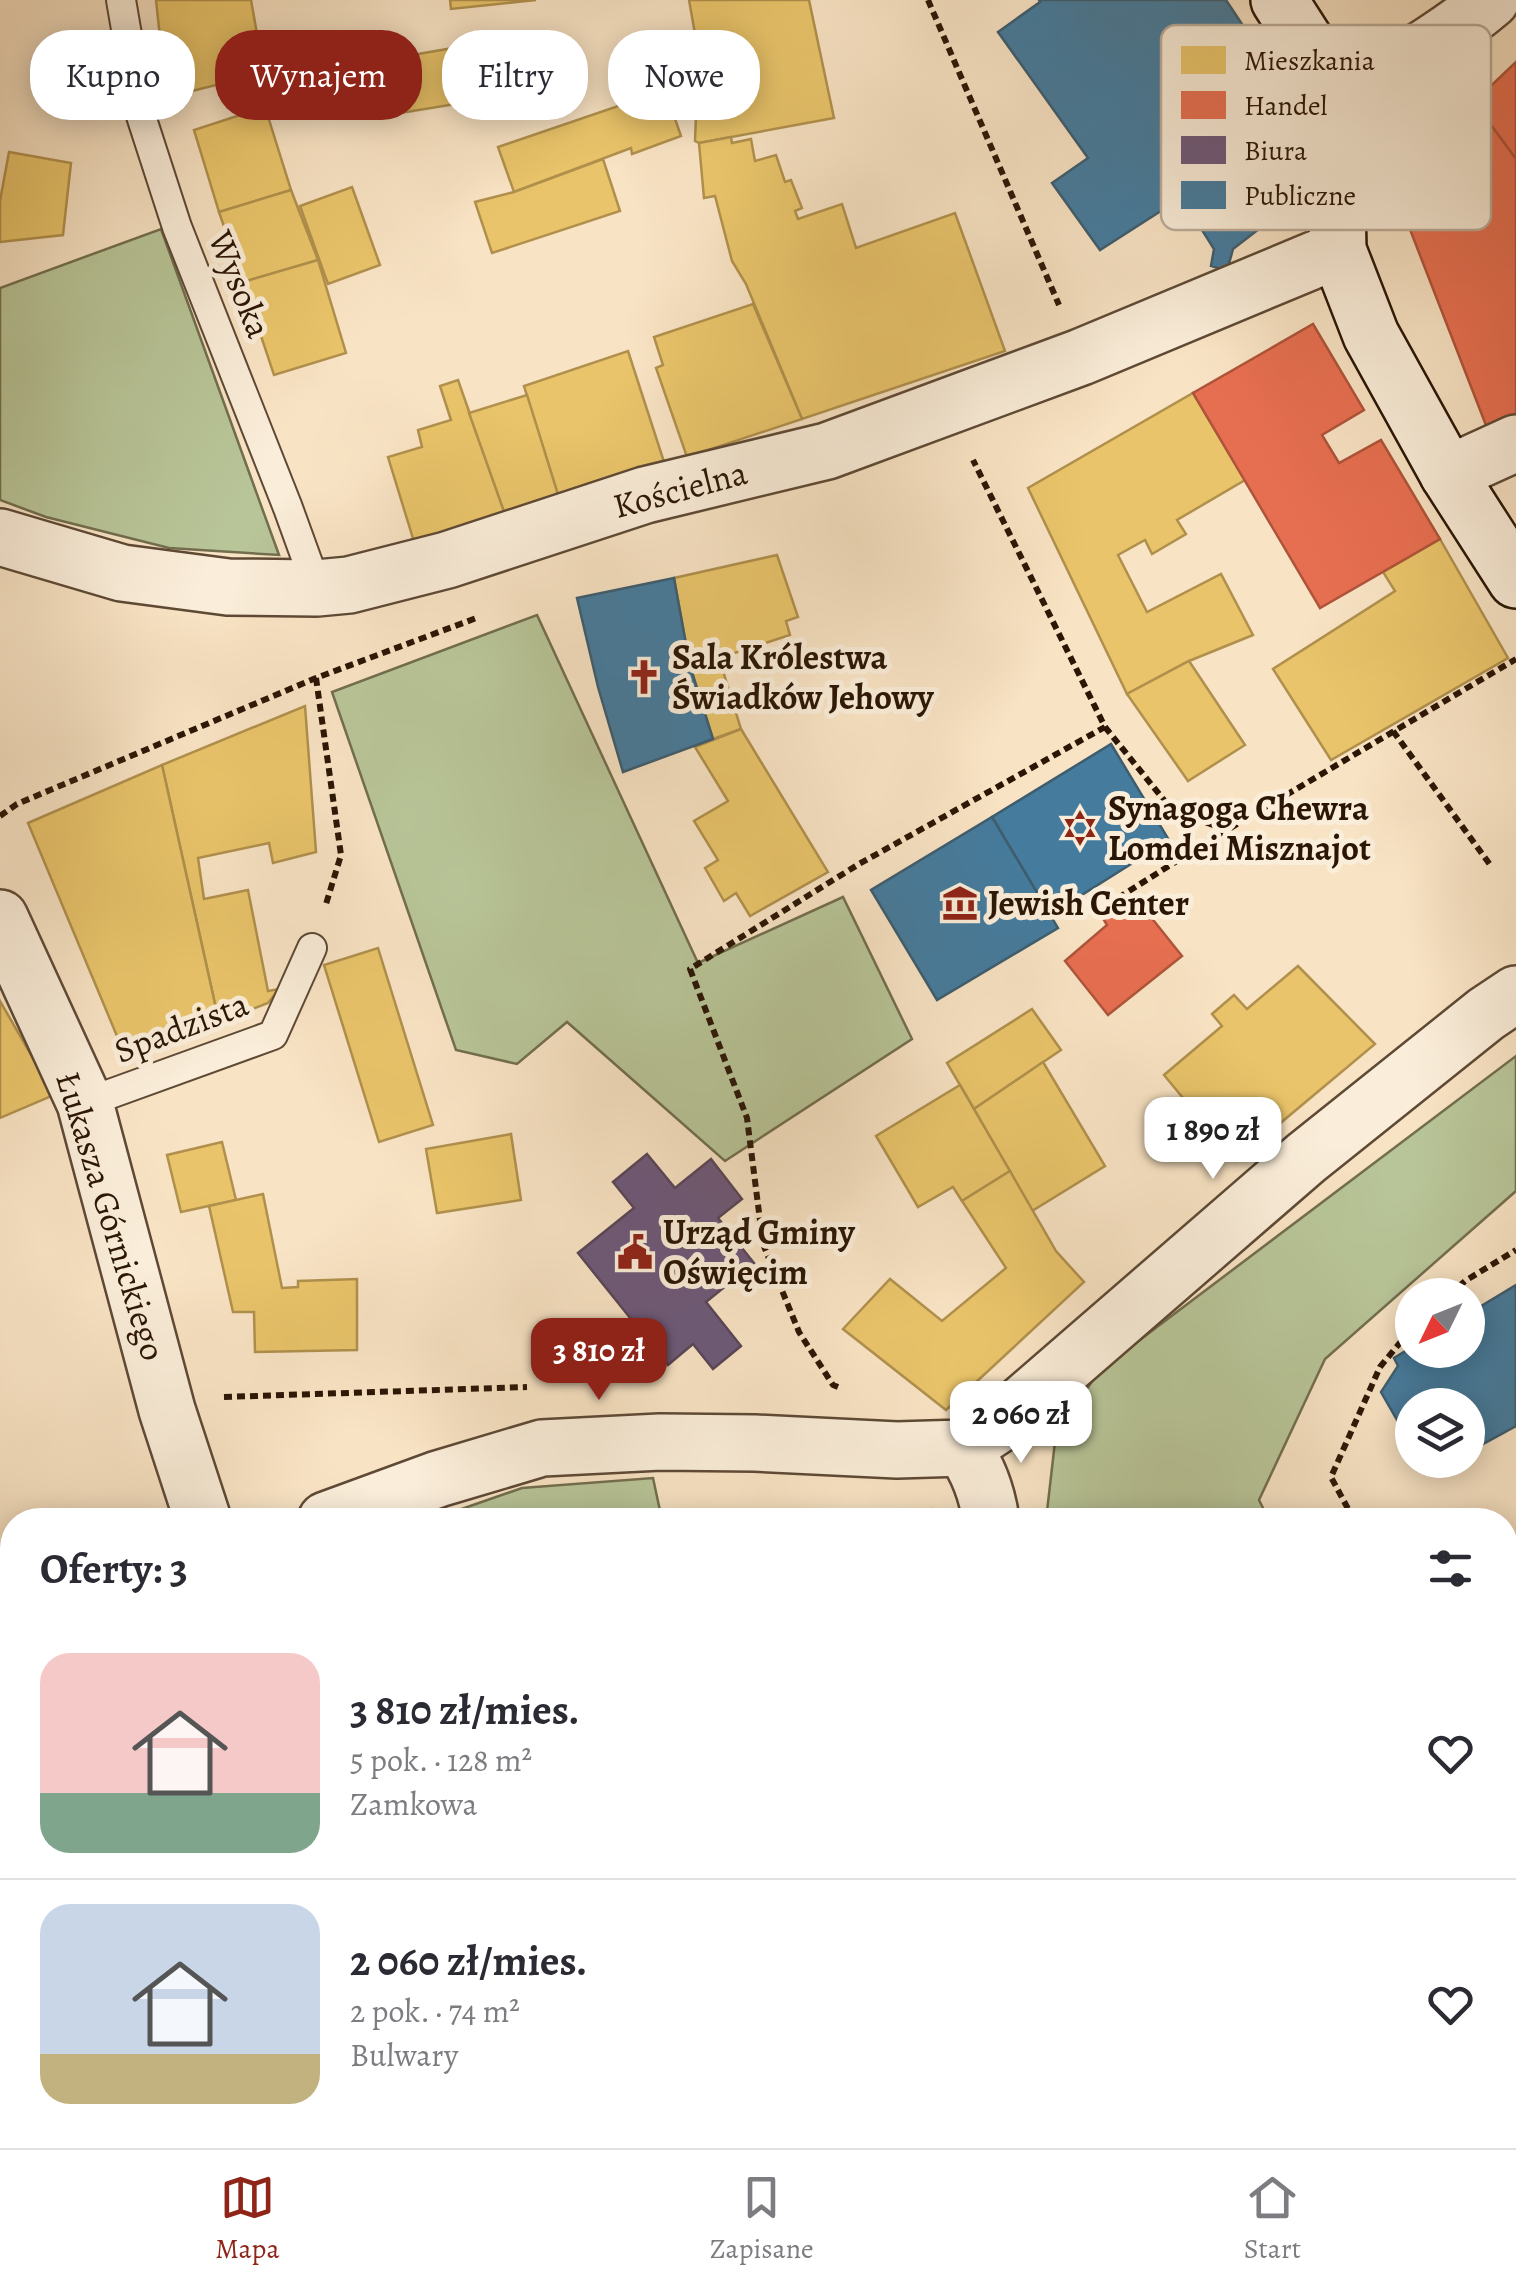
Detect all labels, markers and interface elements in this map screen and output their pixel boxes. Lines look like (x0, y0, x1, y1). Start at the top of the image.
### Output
legend (1161, 25, 1491, 230)
chip: Kupno (30, 30, 195, 120)
chip: Wynajem (215, 30, 422, 120)
chip: Filtry (442, 30, 588, 120)
chip: Nowe (608, 30, 760, 120)
text: Mieszkania (1244, 42, 1375, 80)
text: Handel (1244, 87, 1328, 125)
text: Biura (1244, 132, 1307, 170)
text: Publiczne (1244, 177, 1356, 215)
street label: Wysoka (196, 222, 283, 345)
street label: Kościelna (608, 448, 753, 530)
place label: Sala Królestwa Świadków Jehowy (672, 633, 934, 721)
church icon: Sala Królestwa Świadków Jehowy (625, 658, 663, 696)
place label: Synagoga Chewra Lomdei Misznajot (1108, 784, 1371, 872)
synagogue icon: Synagoga Chewra Lomdei Misznajot (1061, 809, 1099, 847)
place label: Jewish Center (988, 879, 1189, 927)
museum icon: Jewish Center (941, 884, 979, 922)
street label: Spadzista (107, 979, 256, 1075)
street label: Łukasza Górnickiego (44, 1066, 178, 1366)
pin: 1 890 zł (1110, 1097, 1316, 1182)
text: 1 890 zł (1166, 1107, 1260, 1151)
place label: Urząd Gminy Oświęcim (663, 1208, 855, 1296)
public building icon: Urząd Gminy Oświęcim (616, 1233, 654, 1271)
north arrow (1395, 1278, 1485, 1368)
map controls (1395, 1278, 1485, 1478)
pin: 3 810 zł (496, 1318, 702, 1403)
text: 3 810 zł (553, 1328, 645, 1372)
pin: 2 060 zł (918, 1381, 1124, 1466)
button: layers (1395, 1388, 1485, 1478)
text: 2 060 zł (972, 1391, 1070, 1435)
text: Oferty: 3 (40, 1540, 188, 1597)
icon: filters (1423, 1541, 1478, 1596)
text: 3 810 zł/mies. (350, 1681, 580, 1738)
icon: home (120, 1693, 240, 1813)
icon: heart (1423, 1726, 1478, 1781)
text: 5 pok. · 128 m² (350, 1738, 532, 1782)
text: Zamkowa (350, 1782, 477, 1826)
text: 2 060 zł/mies. (350, 1932, 587, 1989)
icon: home (120, 1944, 240, 2064)
icon: heart (1423, 1977, 1478, 2032)
text: 2 pok. · 74 m² (350, 1989, 520, 2033)
text: Bulwary (350, 2033, 458, 2077)
tab: Mapa (215, 2170, 279, 2268)
tab: Zapisane (710, 2170, 814, 2268)
tab: Start (1244, 2170, 1301, 2268)

